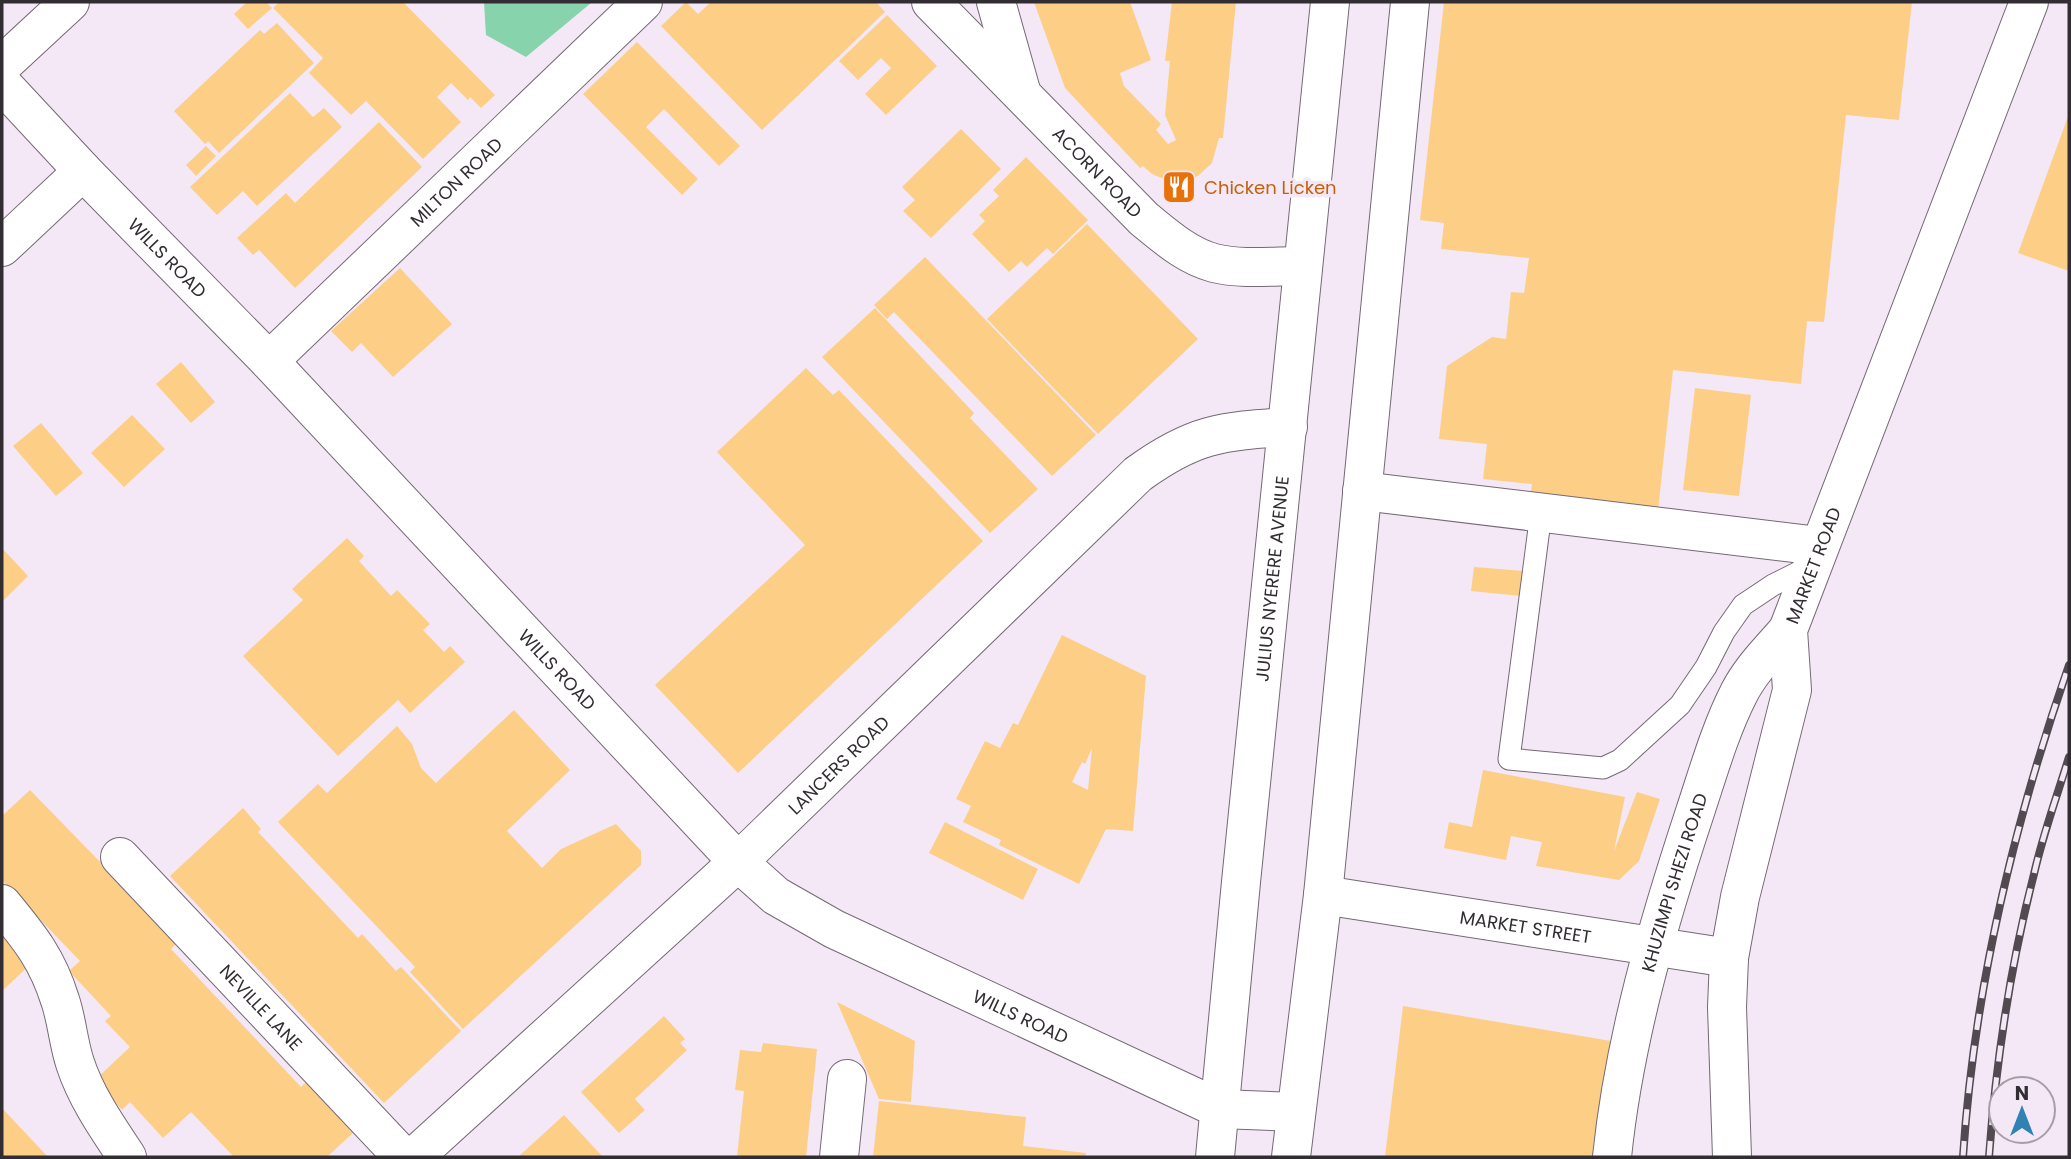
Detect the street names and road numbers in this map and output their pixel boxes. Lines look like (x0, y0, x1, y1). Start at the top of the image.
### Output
street label: ACORN ROAD (1047, 121, 1148, 223)
street label: MILTON ROAD (404, 131, 507, 232)
street label: WILLS ROAD (123, 212, 213, 303)
street label: JULIUS NYERERE AVENUE (1249, 475, 1295, 683)
street label: MARKET ROAD (1779, 503, 1847, 627)
street label: WILLS ROAD (513, 623, 602, 715)
street label: LANCERS ROAD (782, 710, 894, 820)
street label: KHUZIMPI SHEZI ROAD (1635, 790, 1713, 975)
street label: MARKET STREET (1458, 904, 1593, 949)
street label: NEVILLE LANE (215, 958, 308, 1055)
street label: WILLS ROAD (969, 983, 1073, 1049)

